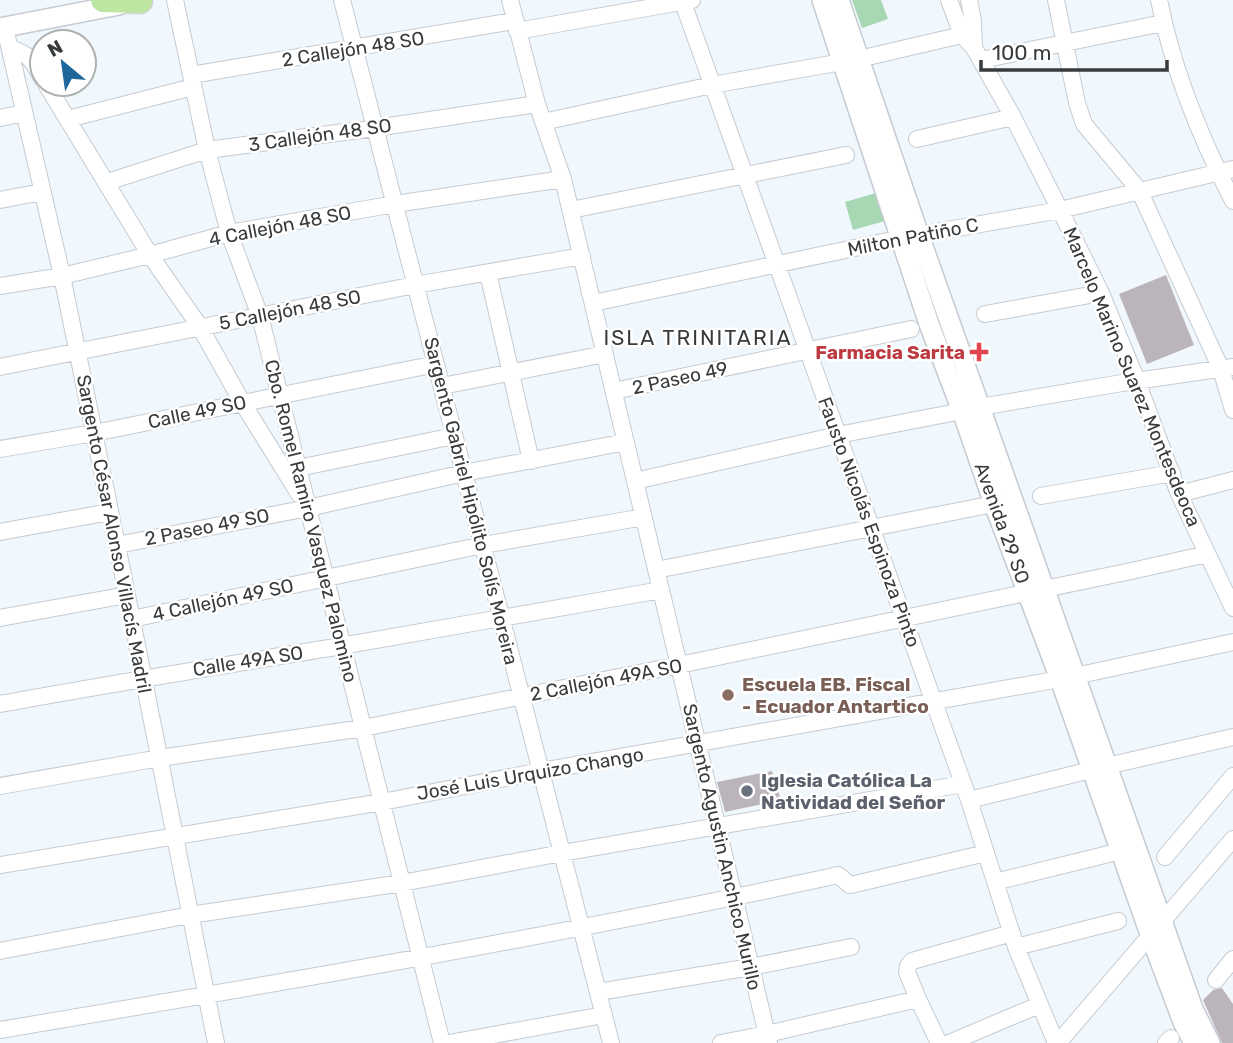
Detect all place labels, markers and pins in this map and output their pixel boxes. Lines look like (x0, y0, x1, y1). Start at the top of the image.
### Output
place label: Farmacia Sarita (815, 341, 965, 364)
marker: Farmacia Sarita (971, 344, 987, 360)
place label: Escuela EB. Fiscal - Ecuador Antartico (742, 673, 929, 718)
marker: Escuela EB. Fiscal - Ecuador Antartico (720, 687, 736, 703)
place label: Iglesia Católica La Natividad del Señor (761, 769, 946, 814)
marker: Iglesia Católica La Natividad del Señor (739, 783, 755, 799)

